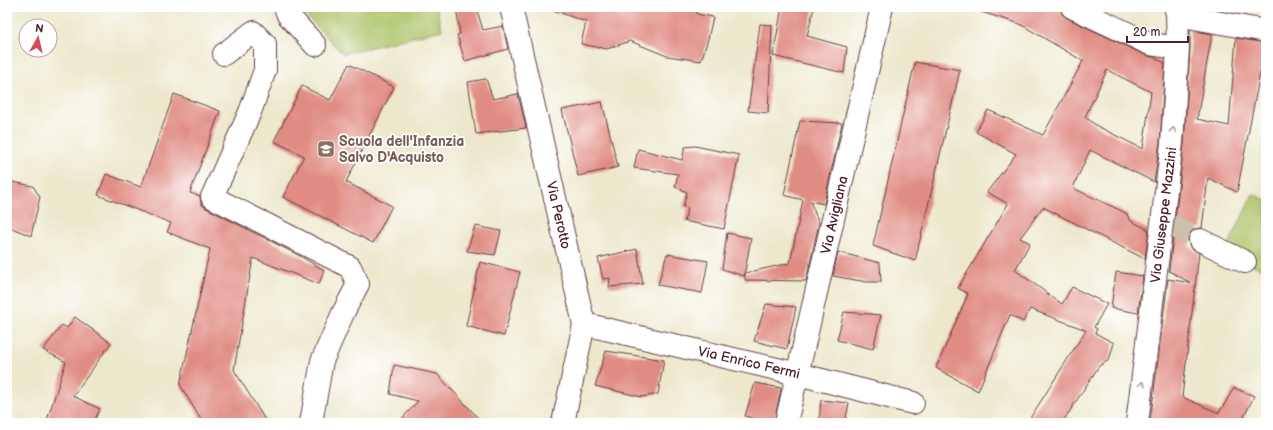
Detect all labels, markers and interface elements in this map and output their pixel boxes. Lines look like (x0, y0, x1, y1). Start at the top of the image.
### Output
north arrow (18, 18, 58, 58)
scale bar (1127, 18, 1188, 44)
text: N (34, 22, 44, 36)
text: 20 m (1133, 25, 1160, 40)
one-way arrow (1168, 127, 1177, 133)
place label: Scuola dell'Infanzia Salvo D'Acquisto (339, 133, 464, 166)
school or university icon: Scuola dell'Infanzia Salvo D'Acquisto (316, 139, 336, 159)
street label: Via Giuseppe Mazzini (1147, 146, 1180, 284)
street label: Via Avigliana (817, 174, 852, 256)
street label: Via Perotto (542, 180, 575, 251)
street label: Via Enrico Fermi (696, 342, 802, 383)
one-way arrow (1137, 381, 1146, 387)

